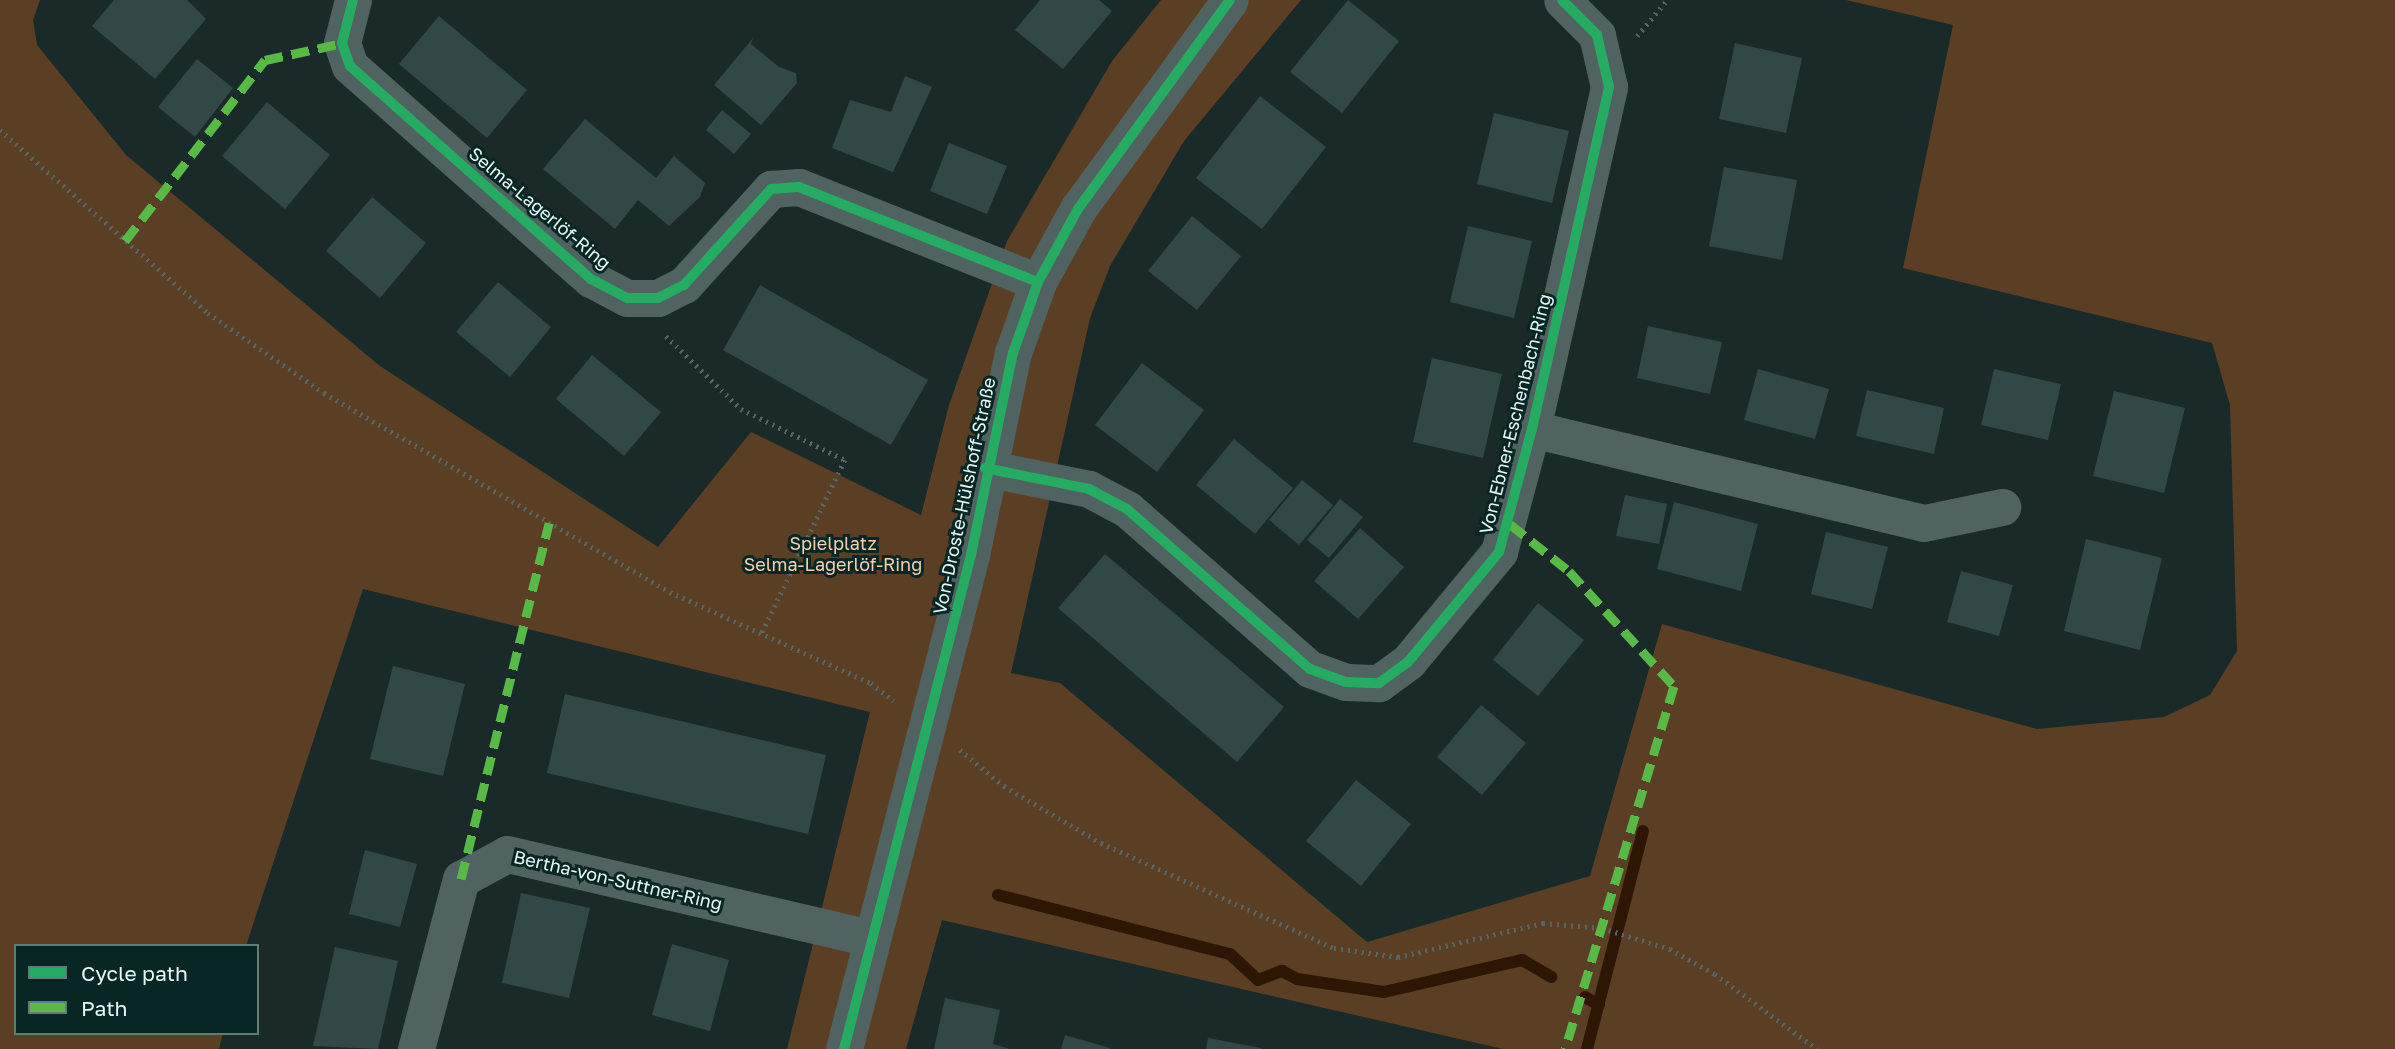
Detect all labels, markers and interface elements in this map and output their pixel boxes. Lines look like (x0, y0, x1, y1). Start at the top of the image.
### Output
street label: Selma-Lagerlöf-Ring (465, 142, 615, 274)
street label: Von-Ebner-Eschenbach-Ring (1475, 292, 1555, 536)
street label: Von-Droste-Hülshoff-Straße (928, 376, 1000, 616)
park label: Spielplatz Selma-Lagerlöf-Ring (744, 533, 922, 576)
street label: Bertha-von-Suttner-Ring (512, 845, 724, 915)
legend (14, 944, 259, 1035)
text: Cycle path (81, 960, 188, 986)
text: Path (81, 995, 128, 1021)

